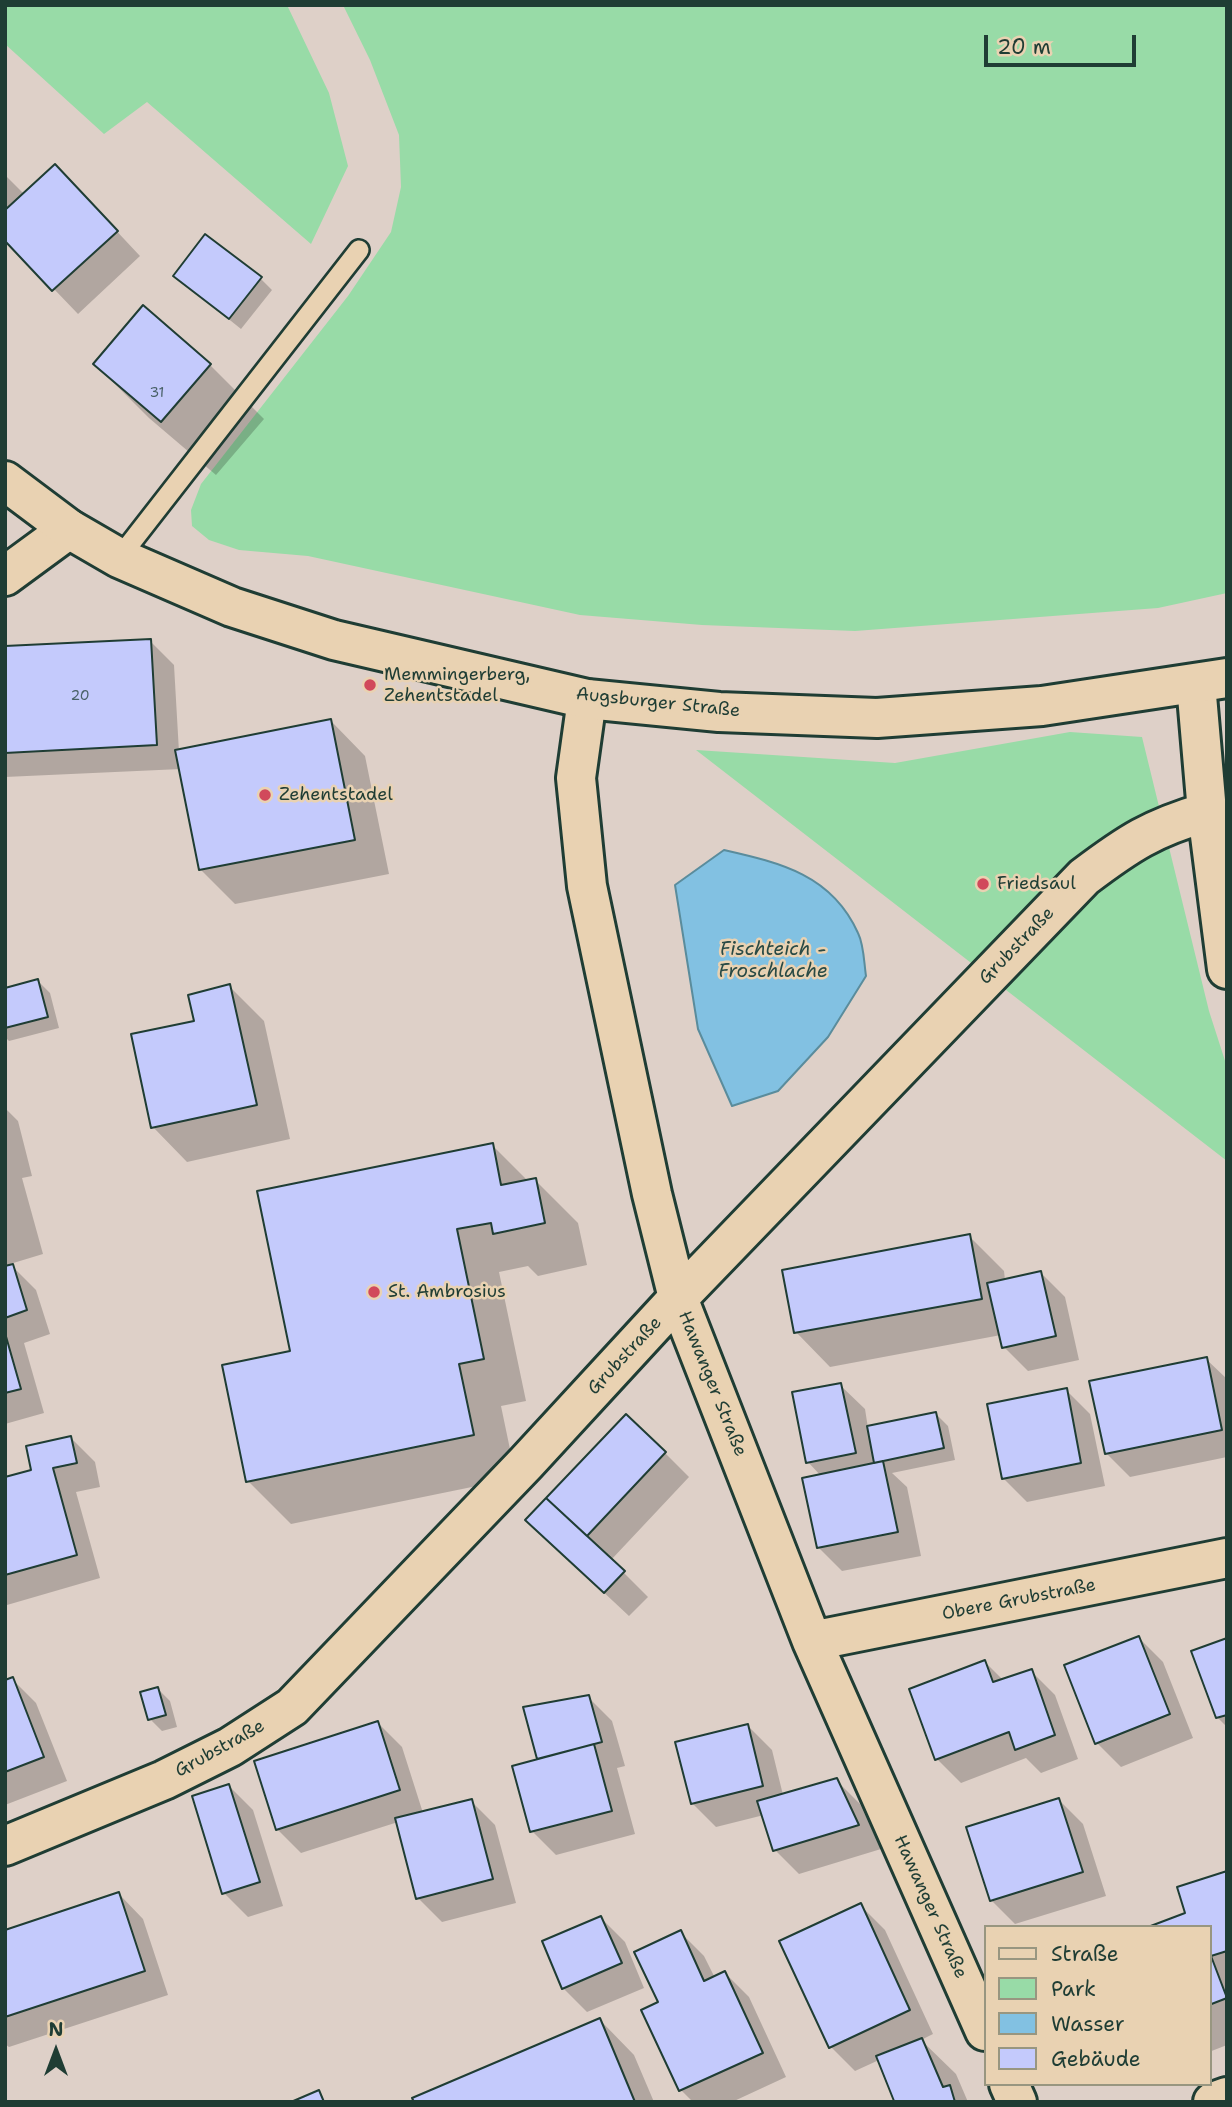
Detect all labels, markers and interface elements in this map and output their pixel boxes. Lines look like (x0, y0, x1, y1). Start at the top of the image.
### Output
scale bar (987, 21, 1139, 65)
text: 20 m (997, 33, 1051, 61)
house number: 31 (150, 385, 164, 401)
place label: Memmingerberg, Zehentstadel (384, 664, 530, 706)
marker: Memmingerberg, Zehentstadel (362, 677, 378, 693)
street label: Augsburger Straße (575, 684, 741, 722)
house number: 20 (70, 688, 90, 704)
place label: Zehentstadel (279, 784, 393, 806)
marker: Zehentstadel (257, 787, 273, 803)
place label: Friedsaul (997, 873, 1076, 895)
marker: Friedsaul (975, 876, 991, 892)
street label: Grubstraße (975, 903, 1059, 989)
water label: Fischteich - Froschlache (718, 939, 828, 983)
place label: St. Ambrosius (388, 1281, 506, 1303)
marker: St. Ambrosius (366, 1284, 382, 1300)
street label: Hawanger Straße (673, 1308, 751, 1460)
street label: Grubstraße (583, 1312, 667, 1400)
street label: Obere Grubstraße (940, 1574, 1098, 1626)
street label: Grubstraße (171, 1716, 269, 1782)
street label: Hawanger Straße (889, 1832, 971, 1982)
legend (984, 1925, 1211, 2086)
text: Straße (1051, 1940, 1119, 1968)
text: Park (1051, 1975, 1096, 2003)
text: Wasser (1051, 2010, 1125, 2038)
north arrow (21, 2016, 91, 2086)
text: N (48, 2017, 64, 2042)
text: Gebäude (1051, 2045, 1141, 2073)

